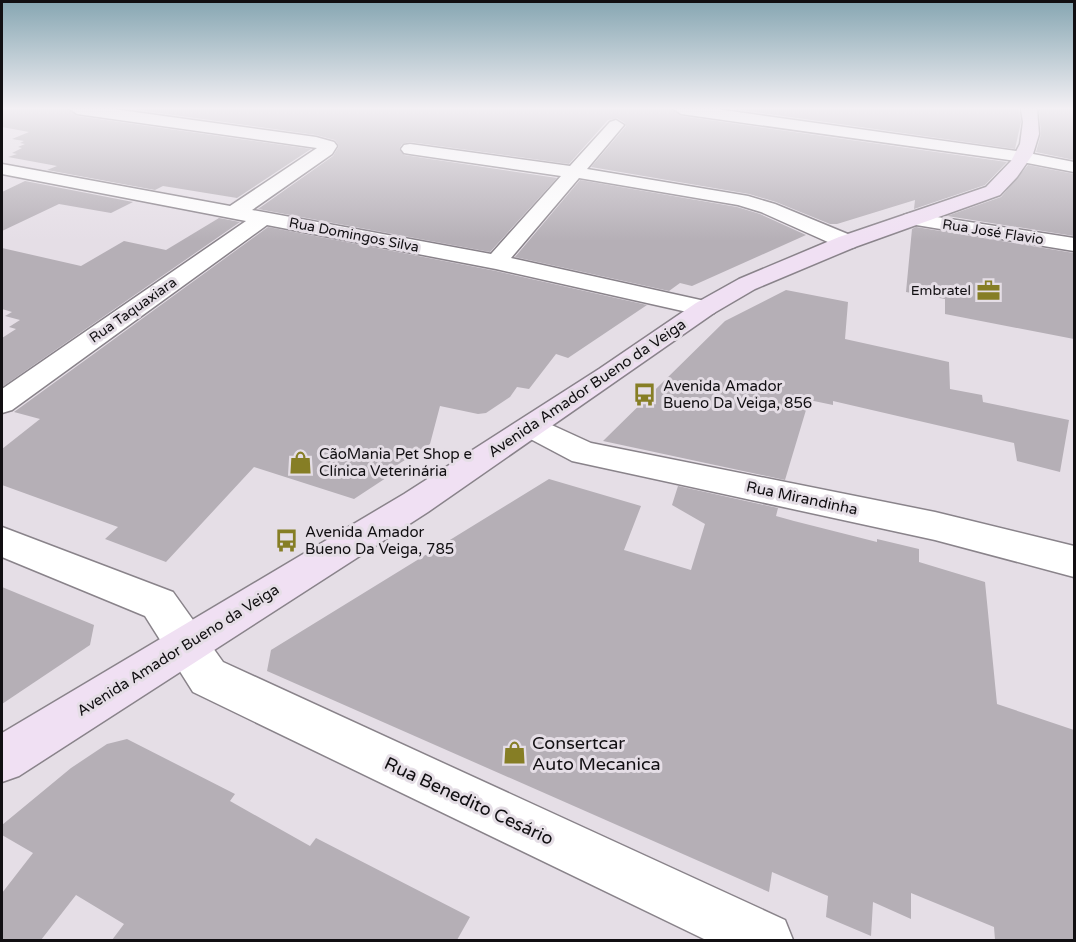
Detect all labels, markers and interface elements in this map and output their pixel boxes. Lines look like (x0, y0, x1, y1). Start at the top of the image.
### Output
street label: Rua Domingos Silva (288, 214, 420, 256)
street label: Rua José Flavio (941, 216, 1045, 248)
street label: Rua Taquaxiara (86, 274, 180, 346)
office icon: Embratel (976, 277, 1002, 303)
place label: Embratel (911, 282, 971, 299)
street label: Avenida Amador Bueno da Veiga (485, 315, 689, 461)
place label: Avenida Amador Bueno Da Veiga, 856 (663, 377, 812, 412)
bus stop icon: Avenida Amador Bueno Da Veiga, 856 (632, 382, 658, 408)
place label: CãoMania Pet Shop e Clínica Veterinária (319, 445, 472, 480)
shop icon: CãoMania Pet Shop e Clínica Veterinária (288, 450, 314, 476)
street label: Rua Mirandinha (745, 477, 859, 519)
place label: Avenida Amador Bueno Da Veiga, 785 (305, 523, 454, 558)
bus stop icon: Avenida Amador Bueno Da Veiga, 785 (274, 528, 300, 554)
street label: Avenida Amador Bueno da Veiga (74, 580, 282, 720)
place label: Consertcar Auto Mecanica (532, 732, 661, 775)
shop icon: Consertcar Auto Mecanica (501, 740, 527, 766)
street label: Rua Benedito Cesário (381, 752, 557, 850)

